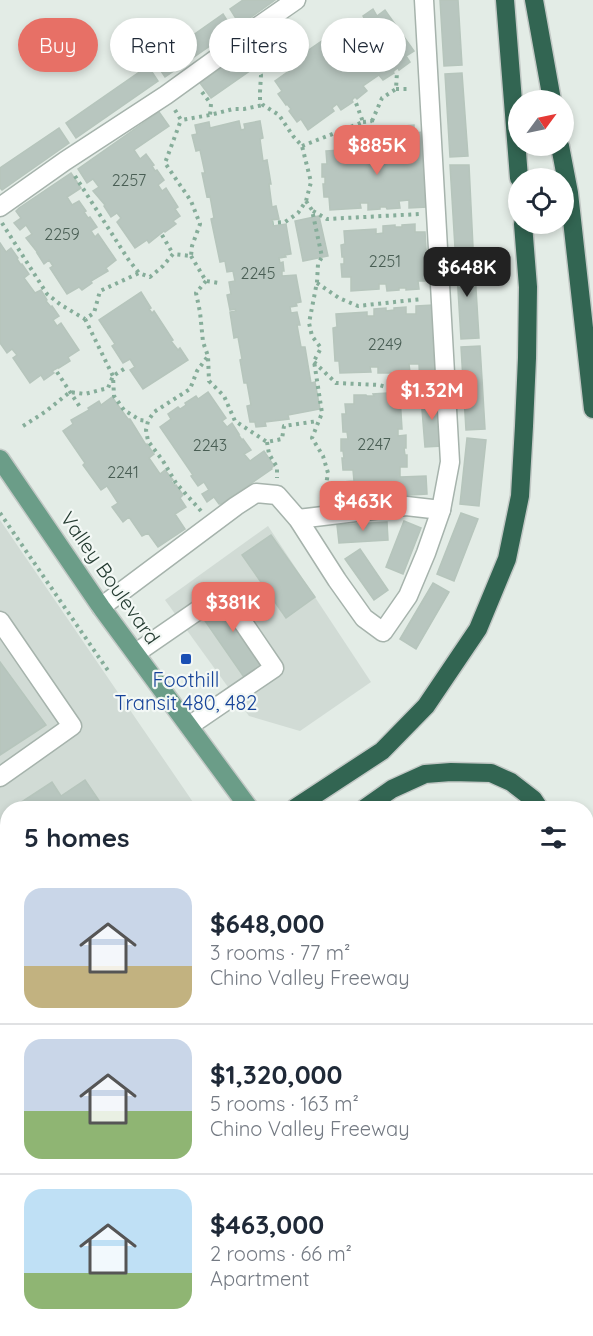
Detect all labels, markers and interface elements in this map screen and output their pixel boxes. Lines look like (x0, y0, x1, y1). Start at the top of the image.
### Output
chip: Buy (18, 18, 98, 72)
chip: Rent (110, 18, 197, 72)
chip: Filters (209, 18, 309, 72)
chip: New (321, 18, 406, 72)
north arrow (508, 90, 574, 156)
map controls (508, 90, 574, 234)
pin: $885K (335, 125, 419, 176)
text: $885K (348, 132, 406, 157)
button: locate (508, 168, 574, 234)
house number: 2257 (112, 170, 146, 190)
house number: 2259 (44, 224, 80, 244)
pin: $648K (425, 247, 509, 298)
house number: 2251 (369, 251, 401, 271)
text: $648K (438, 254, 496, 279)
house number: 2245 (241, 263, 275, 283)
house number: 2249 (368, 334, 402, 354)
pin: $1.32M (383, 370, 481, 421)
text: $1.32M (400, 377, 464, 402)
house number: 2247 (357, 434, 391, 454)
house number: 2243 (193, 435, 227, 455)
house number: 2241 (107, 462, 139, 482)
pin: $463K (321, 481, 405, 532)
text: $463K (334, 488, 392, 513)
street label: Valley Boulevard (55, 507, 165, 649)
pin: $381K (191, 582, 275, 633)
text: $381K (206, 589, 260, 614)
marker: Foothill Transit 480, 482 (179, 652, 193, 666)
place label: Foothill Transit 480, 482 (115, 667, 257, 715)
text: 5 homes (24, 821, 130, 854)
icon: filters (537, 821, 570, 854)
text: $648,000 (210, 907, 324, 940)
icon: home (72, 912, 144, 984)
text: 3 rooms · 77 m² (210, 940, 350, 965)
text: Chino Valley Freeway (210, 965, 410, 990)
text: $1,320,000 (210, 1058, 343, 1091)
icon: home (72, 1063, 144, 1135)
text: 5 rooms · 163 m² (210, 1091, 359, 1116)
text: Chino Valley Freeway (210, 1116, 410, 1141)
text: $463,000 (210, 1208, 324, 1241)
icon: home (72, 1213, 144, 1285)
text: 2 rooms · 66 m² (210, 1241, 352, 1266)
text: Apartment (210, 1266, 310, 1291)

